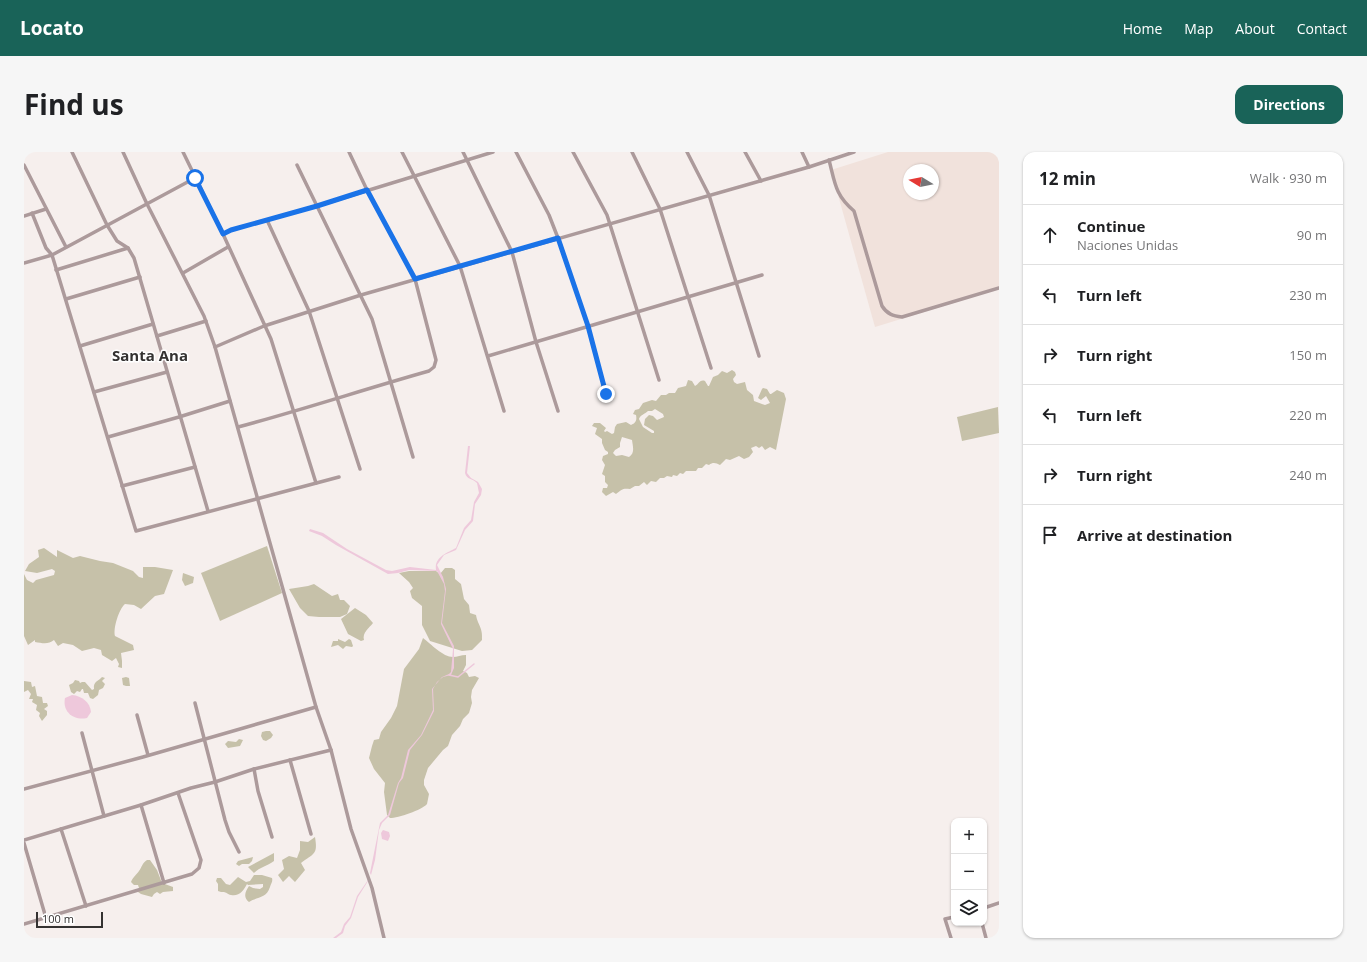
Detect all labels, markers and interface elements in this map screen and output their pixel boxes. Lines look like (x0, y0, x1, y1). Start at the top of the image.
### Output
text: Locato (20, 15, 84, 41)
text: Home (1123, 19, 1162, 38)
text: Map (1184, 19, 1213, 38)
text: About (1235, 19, 1275, 38)
text: Contact (1297, 19, 1347, 38)
text: Find us (24, 85, 124, 123)
button: Directions (1235, 85, 1343, 124)
north arrow (903, 164, 939, 200)
text: 12 min (1039, 167, 1096, 190)
route start (186, 169, 204, 187)
text: Walk · 930 m (1250, 169, 1327, 187)
text: Continue (1077, 216, 1145, 236)
icon: ahead (1039, 224, 1061, 246)
text: 90 m (1297, 226, 1327, 244)
text: Naciones Unidas (1077, 236, 1178, 254)
icon: left (1039, 284, 1061, 306)
text: Turn left (1077, 285, 1142, 305)
text: 230 m (1289, 286, 1327, 304)
icon: right (1039, 344, 1061, 366)
district label: Santa Ana (112, 345, 188, 365)
text: Turn right (1077, 345, 1152, 365)
text: 150 m (1289, 346, 1327, 364)
route end (597, 385, 615, 403)
icon: left (1039, 404, 1061, 426)
text: Turn left (1077, 405, 1142, 425)
text: 220 m (1289, 406, 1327, 424)
icon: right (1039, 464, 1061, 486)
text: Turn right (1077, 465, 1152, 485)
text: 240 m (1289, 466, 1327, 484)
icon: arrive (1039, 524, 1061, 546)
text: Arrive at destination (1077, 525, 1232, 545)
map controls (951, 818, 987, 926)
button: + (951, 818, 987, 854)
button: − (951, 854, 987, 890)
button: layers (951, 890, 987, 926)
scale bar (36, 910, 103, 929)
text: 100 m (42, 911, 74, 926)

